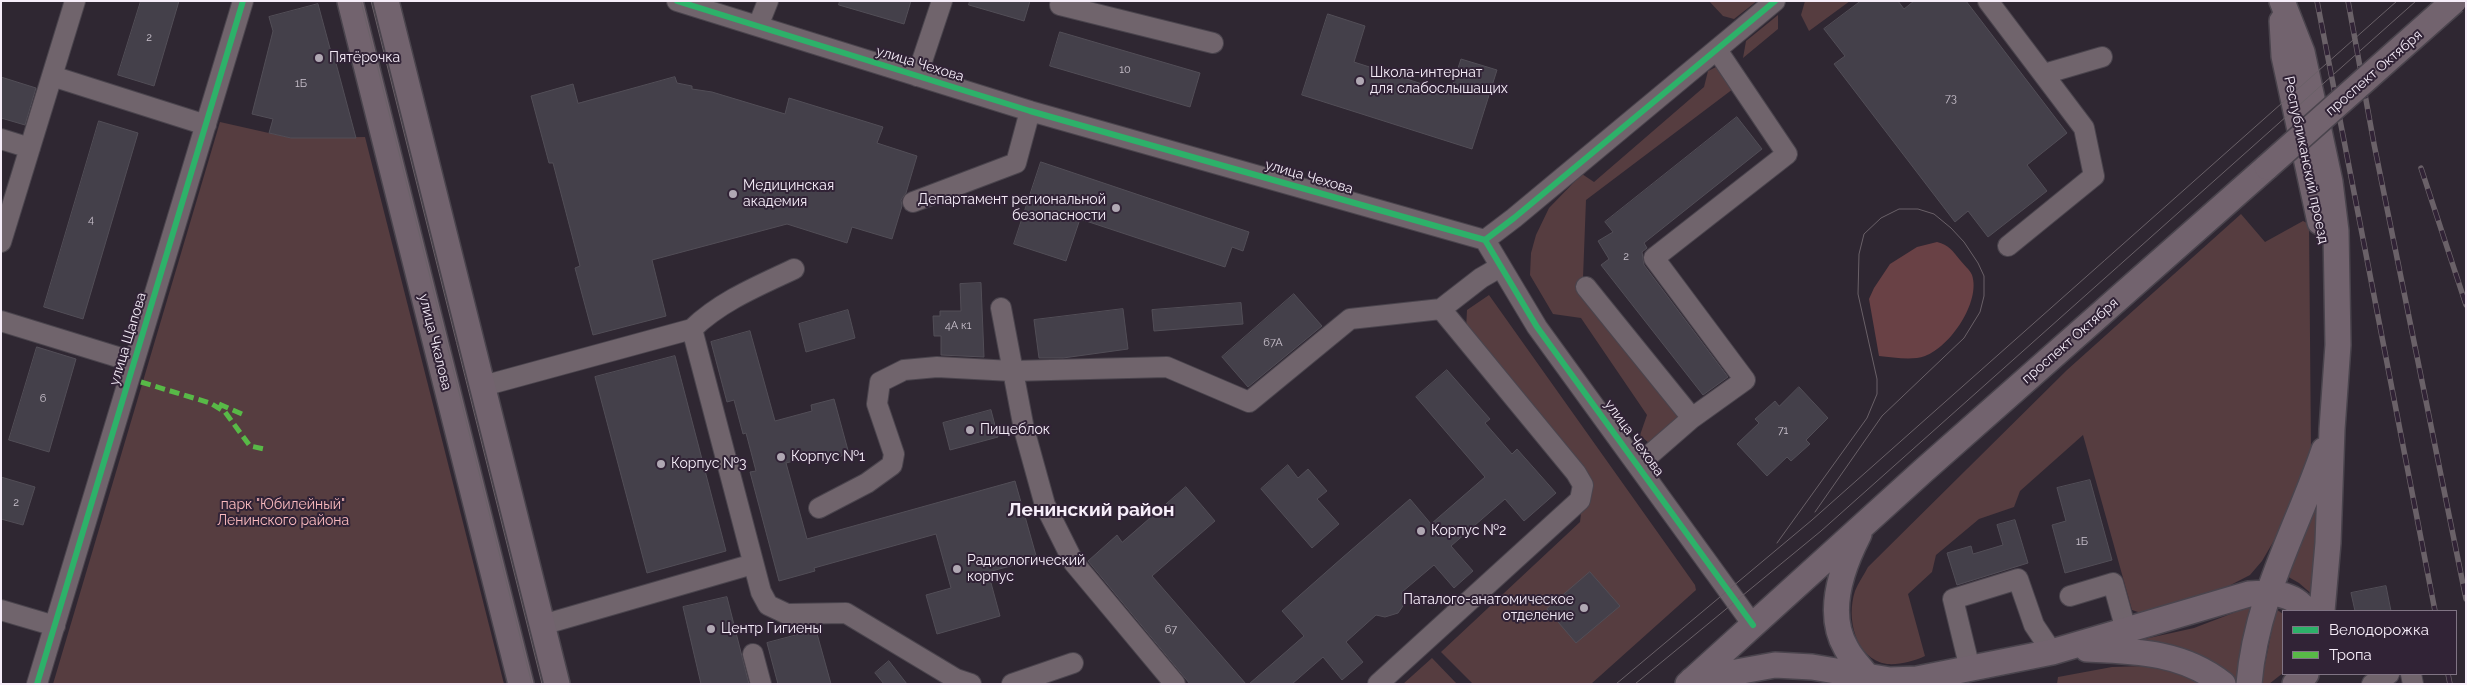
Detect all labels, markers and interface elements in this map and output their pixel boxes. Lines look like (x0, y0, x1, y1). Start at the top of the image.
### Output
street label: проспект Октября (2322, 27, 2426, 119)
house number: 2 (146, 31, 152, 45)
street label: улица Чехова (874, 43, 966, 85)
place label: Пятёрочка (329, 50, 400, 66)
marker: Пятёрочка (313, 52, 325, 64)
house number: 10 (1119, 63, 1131, 77)
place label: Школа-интернат для слабослышащих (1370, 65, 1508, 98)
marker: Школа-интернат для слабослышащих (1354, 75, 1366, 87)
street label: Республиканский проезд (2280, 75, 2332, 245)
house number: 1Б (295, 77, 307, 91)
house number: 73 (1945, 92, 1957, 106)
street label: улица Чехова (1263, 156, 1355, 198)
place label: Медицинская академия (743, 178, 834, 210)
marker: Медицинская академия (727, 188, 739, 200)
place label: Департамент региональной безопасности (918, 192, 1106, 224)
marker: Департамент региональной безопасности (1110, 202, 1122, 214)
house number: 4 (88, 213, 94, 227)
house number: 2 (1623, 250, 1629, 264)
street label: улица Щапова (106, 291, 150, 387)
street label: улица Чкалова (415, 292, 455, 392)
street label: проспект Октября (2018, 295, 2122, 387)
house number: 4А к1 (945, 319, 971, 333)
house number: 67А (1263, 336, 1283, 350)
house number: 6 (40, 392, 46, 406)
street label: улица Чехова (1600, 396, 1668, 480)
place label: Пищеблок (980, 422, 1050, 438)
marker: Пищеблок (964, 424, 976, 436)
house number: 71 (1778, 424, 1788, 438)
place label: Корпус №1 (791, 449, 865, 465)
marker: Корпус №1 (775, 451, 787, 463)
place label: Корпус №3 (671, 456, 746, 472)
marker: Корпус №3 (655, 458, 667, 470)
house number: 2 (13, 496, 19, 510)
park label: парк "Юбилейный" Ленинского района (217, 497, 349, 530)
district label: Ленинский район (1008, 499, 1174, 521)
place label: Корпус №2 (1431, 523, 1506, 539)
marker: Корпус №2 (1415, 525, 1427, 537)
house number: 1Б (2076, 535, 2088, 549)
place label: Радиологический корпус (967, 553, 1085, 586)
marker: Радиологический корпус (951, 563, 963, 575)
place label: Паталого-анатомическое отделение (1403, 592, 1574, 624)
marker: Паталого-анатомическое отделение (1578, 602, 1590, 614)
legend (2282, 610, 2457, 675)
place label: Центр Гигиены (721, 621, 822, 637)
text: Велодорожка (2329, 621, 2429, 639)
marker: Центр Гигиены (705, 623, 717, 635)
house number: 67 (1165, 623, 1177, 637)
text: Тропа (2329, 646, 2372, 664)

